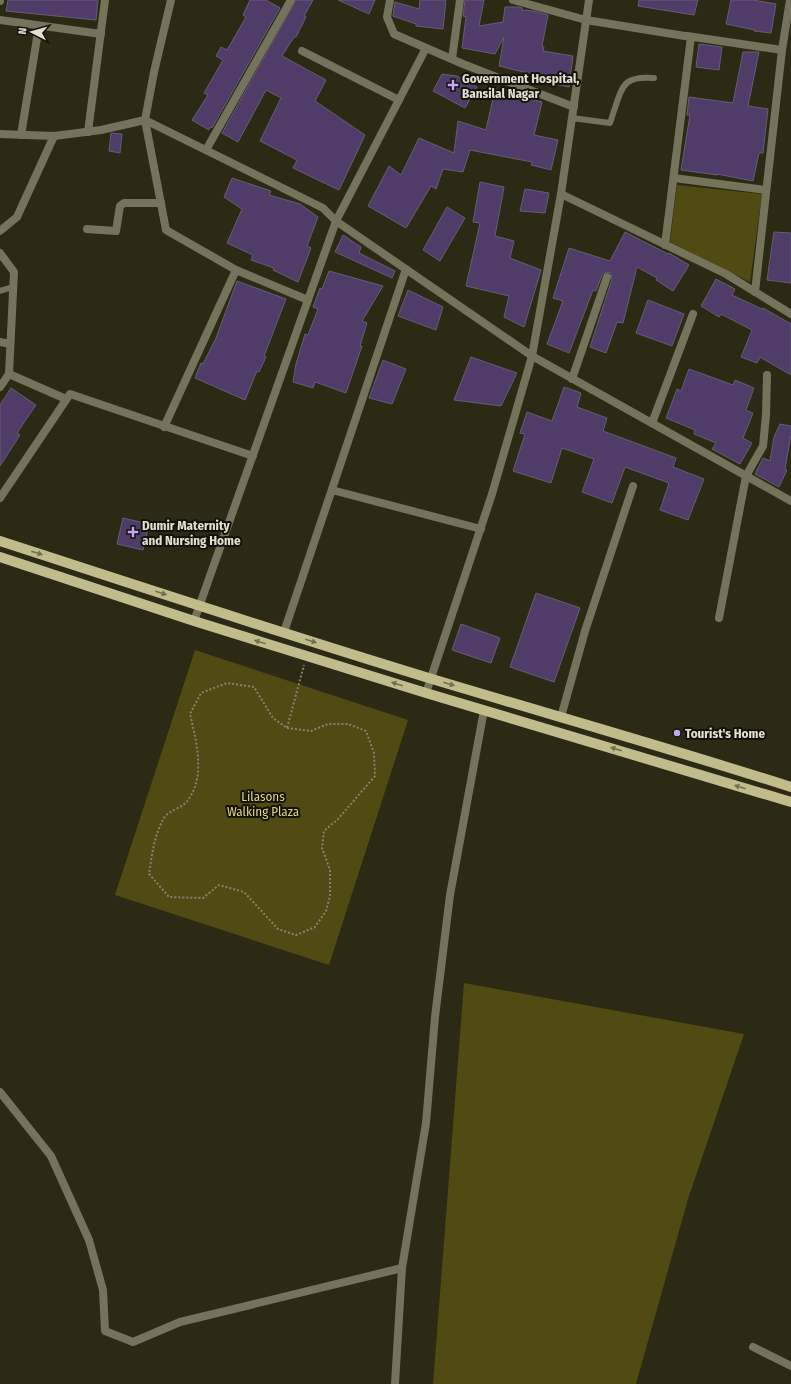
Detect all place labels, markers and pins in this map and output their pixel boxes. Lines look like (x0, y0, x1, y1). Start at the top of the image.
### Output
place label: Government Hospital, Bansilal Nagar (462, 71, 580, 101)
marker: Government Hospital, Bansilal Nagar (447, 79, 459, 91)
place label: Dumir Maternity and Nursing Home (142, 518, 241, 548)
marker: Dumir Maternity and Nursing Home (127, 526, 139, 538)
place label: Tourist's Home (685, 726, 765, 741)
marker: Tourist's Home (672, 728, 682, 738)

